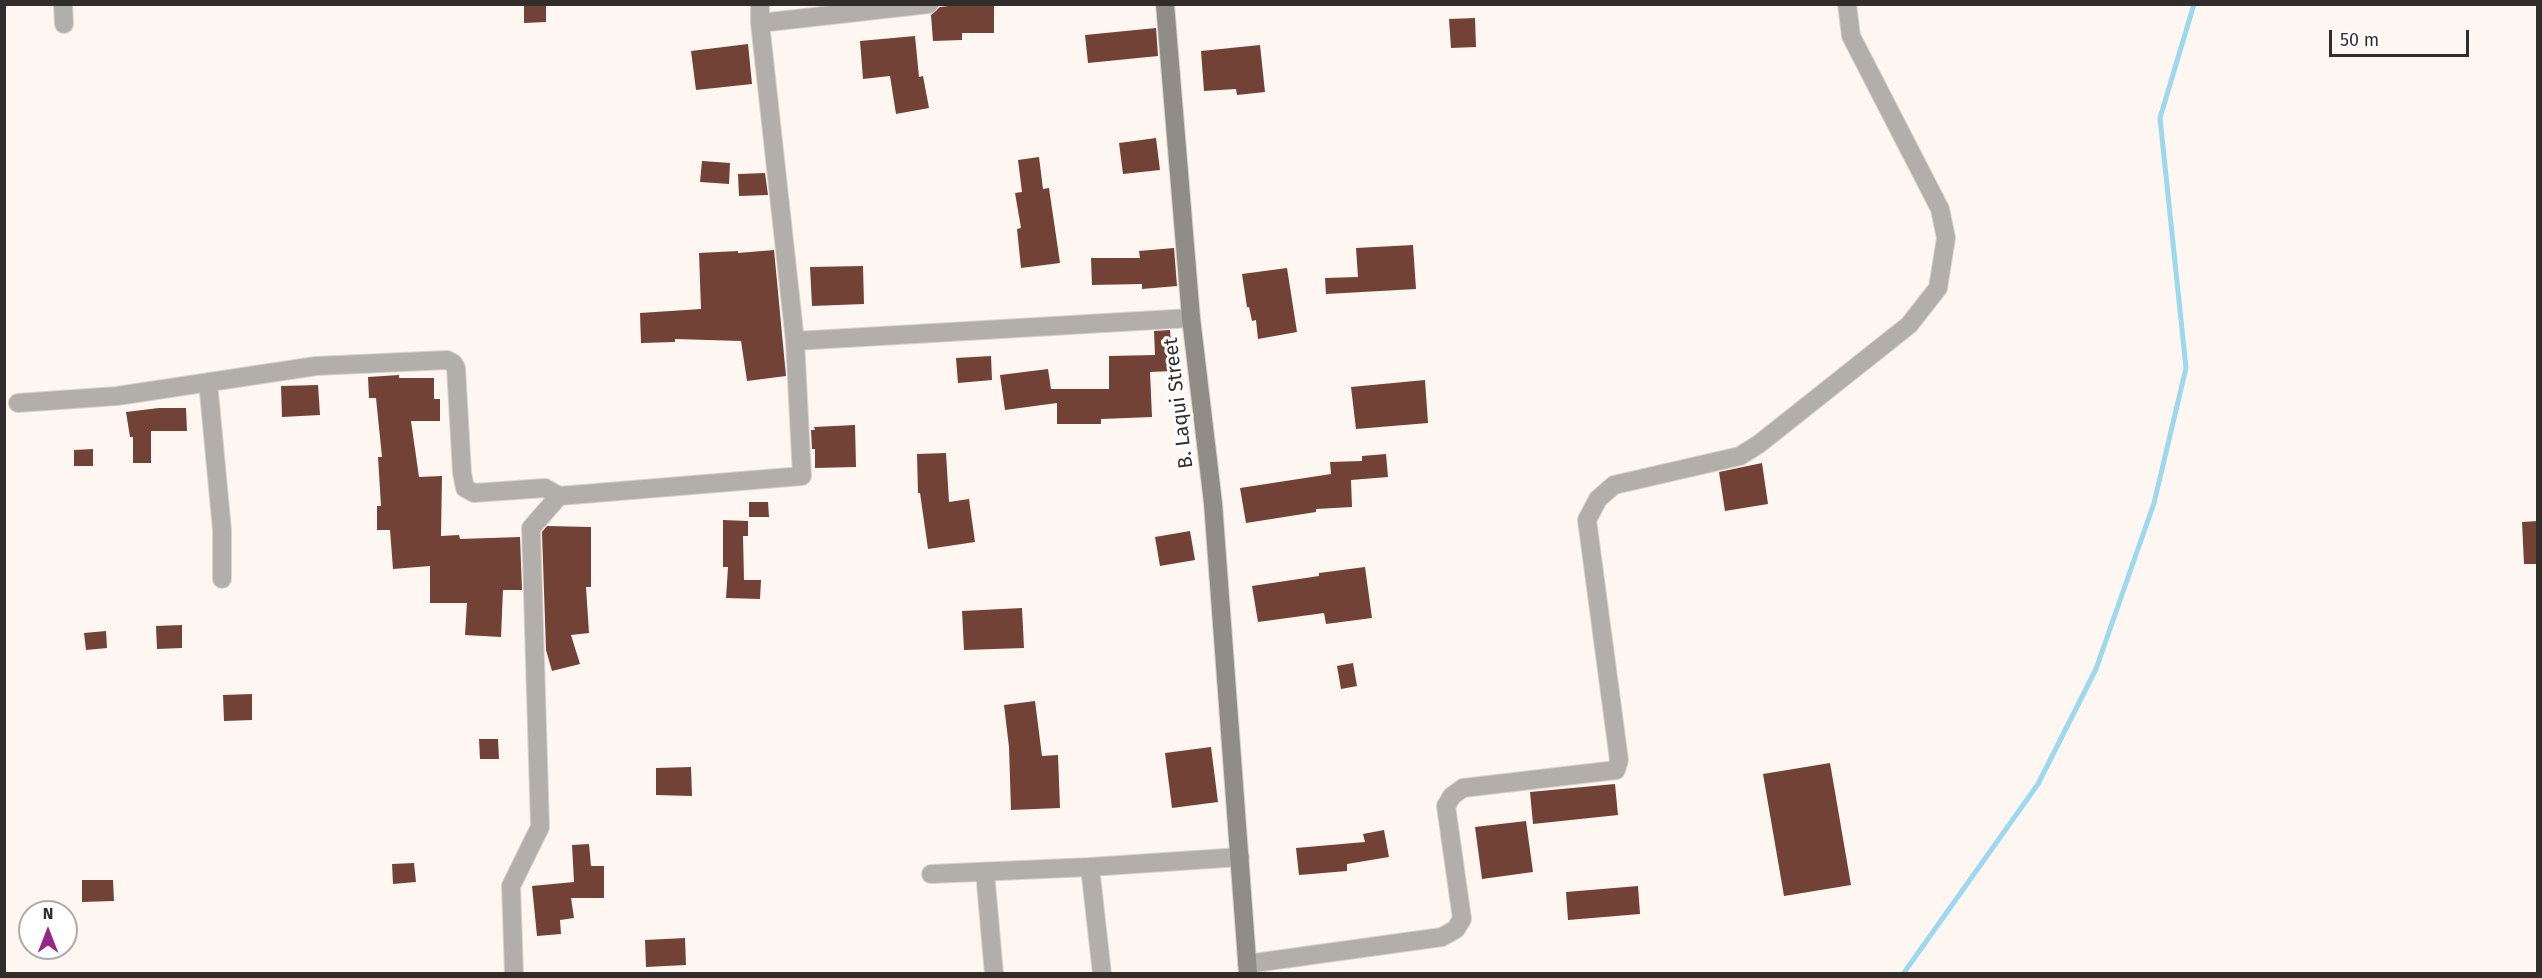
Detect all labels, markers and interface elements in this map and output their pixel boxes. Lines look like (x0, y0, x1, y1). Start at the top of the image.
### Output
scale bar (2332, 18, 2472, 56)
text: 50 m (2340, 29, 2379, 51)
street label: B. Laqui Street (1159, 336, 1199, 470)
north arrow (18, 900, 78, 960)
text: N (43, 904, 53, 923)

